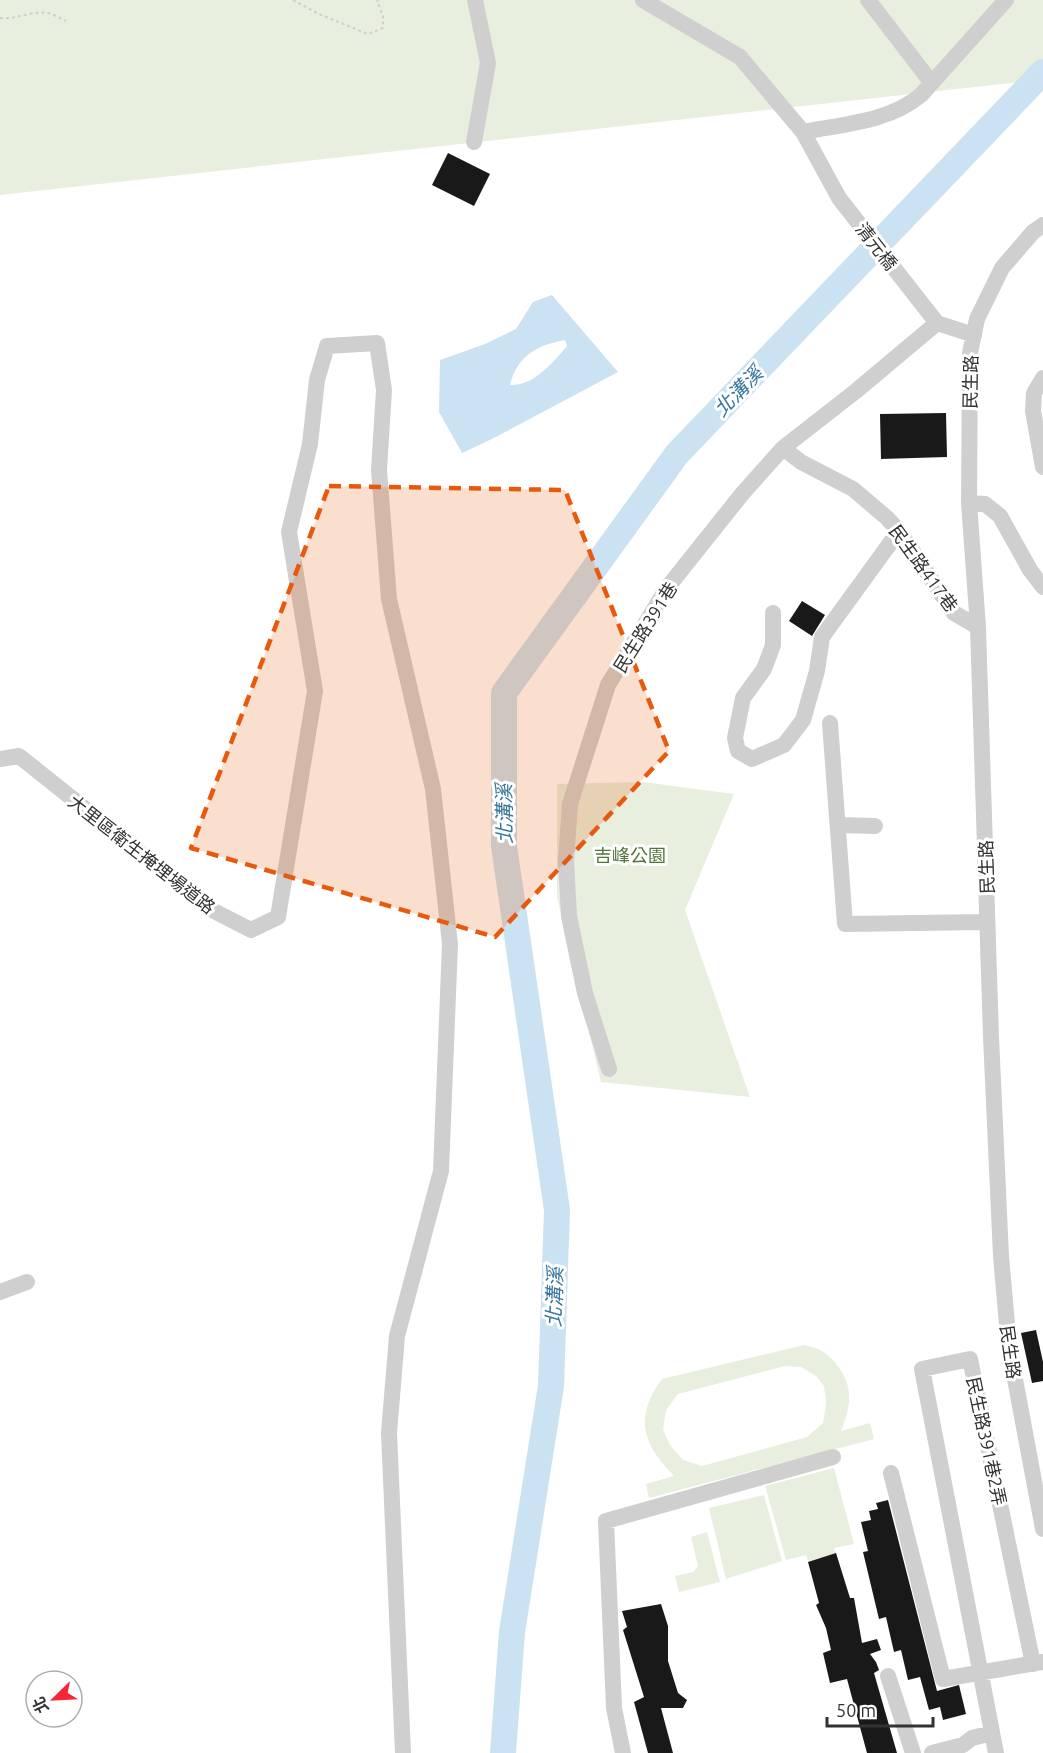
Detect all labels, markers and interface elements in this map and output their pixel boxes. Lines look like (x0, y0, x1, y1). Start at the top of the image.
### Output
street label: 清元橋 (852, 219, 902, 273)
street label: 民生路 (960, 355, 980, 409)
water label: 北溝溪 (709, 359, 769, 421)
street label: 民生路417巷 (886, 521, 962, 615)
street label: 民生路391巷 (609, 578, 681, 676)
water label: 北溝溪 (492, 781, 516, 844)
street label: 大里區衛生掩埋場道路 (65, 791, 219, 917)
street label: 民生路 (975, 840, 997, 894)
park label: 吉峰公園 (594, 845, 666, 865)
water label: 北溝溪 (541, 1264, 567, 1327)
street label: 民生路 (997, 1324, 1025, 1380)
street label: 民生路391巷2弄 (964, 1375, 1010, 1507)
north arrow (24, 1669, 84, 1729)
scale bar (827, 1690, 934, 1728)
text: 北 (29, 1694, 52, 1716)
text: 50 m (836, 1700, 876, 1720)

